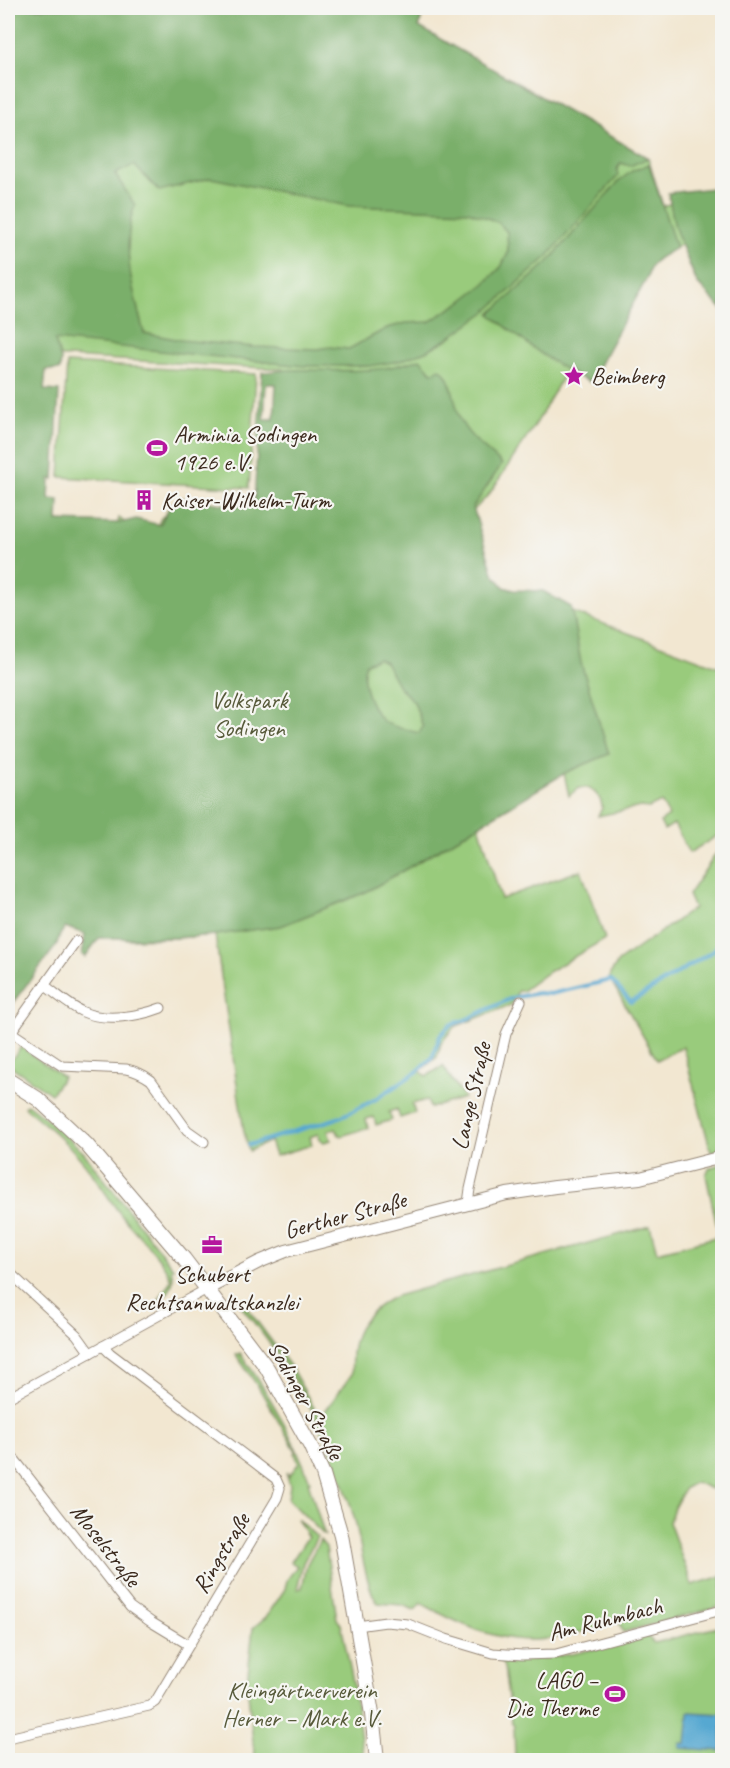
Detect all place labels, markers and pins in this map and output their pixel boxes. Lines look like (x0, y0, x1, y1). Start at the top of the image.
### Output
place label: Beimberg (591, 361, 666, 391)
place icon: Beimberg (562, 364, 586, 388)
place label: Arminia Sodingen 1926 e.V. (174, 419, 317, 477)
sports icon: Arminia Sodingen 1926 e.V. (145, 436, 169, 460)
place label: Kaiser-Wilhelm-Turm (161, 485, 332, 515)
building icon: Kaiser-Wilhelm-Turm (132, 488, 156, 512)
office icon: Schubert Rechtsanwaltskanzlei (200, 1233, 224, 1257)
place label: Schubert Rechtsanwaltskanzlei (126, 1259, 302, 1317)
place label: LAGO – Die Therme (506, 1665, 600, 1723)
sports icon: LAGO – Die Therme (603, 1682, 627, 1706)

